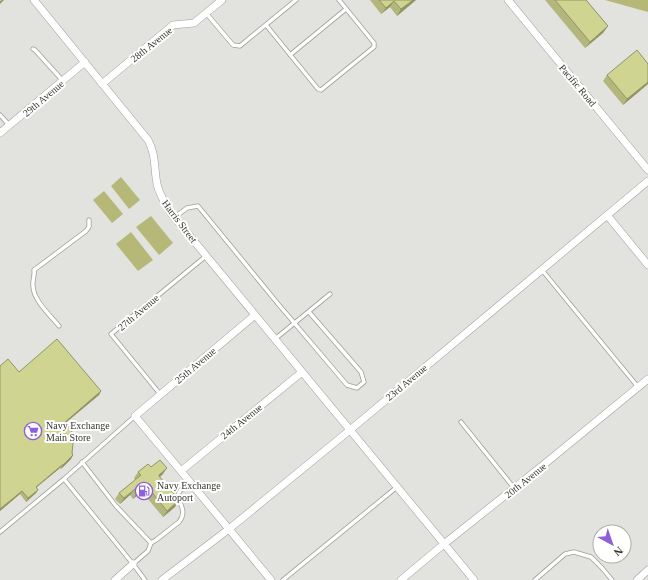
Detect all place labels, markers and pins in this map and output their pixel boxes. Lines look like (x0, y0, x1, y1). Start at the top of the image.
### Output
place label: Navy Exchange Main Store (46, 420, 110, 443)
supermarket icon: Navy Exchange Main Store (23, 421, 43, 441)
place label: Navy Exchange Autoport (157, 480, 221, 503)
fuel station icon: Navy Exchange Autoport (134, 481, 154, 501)

